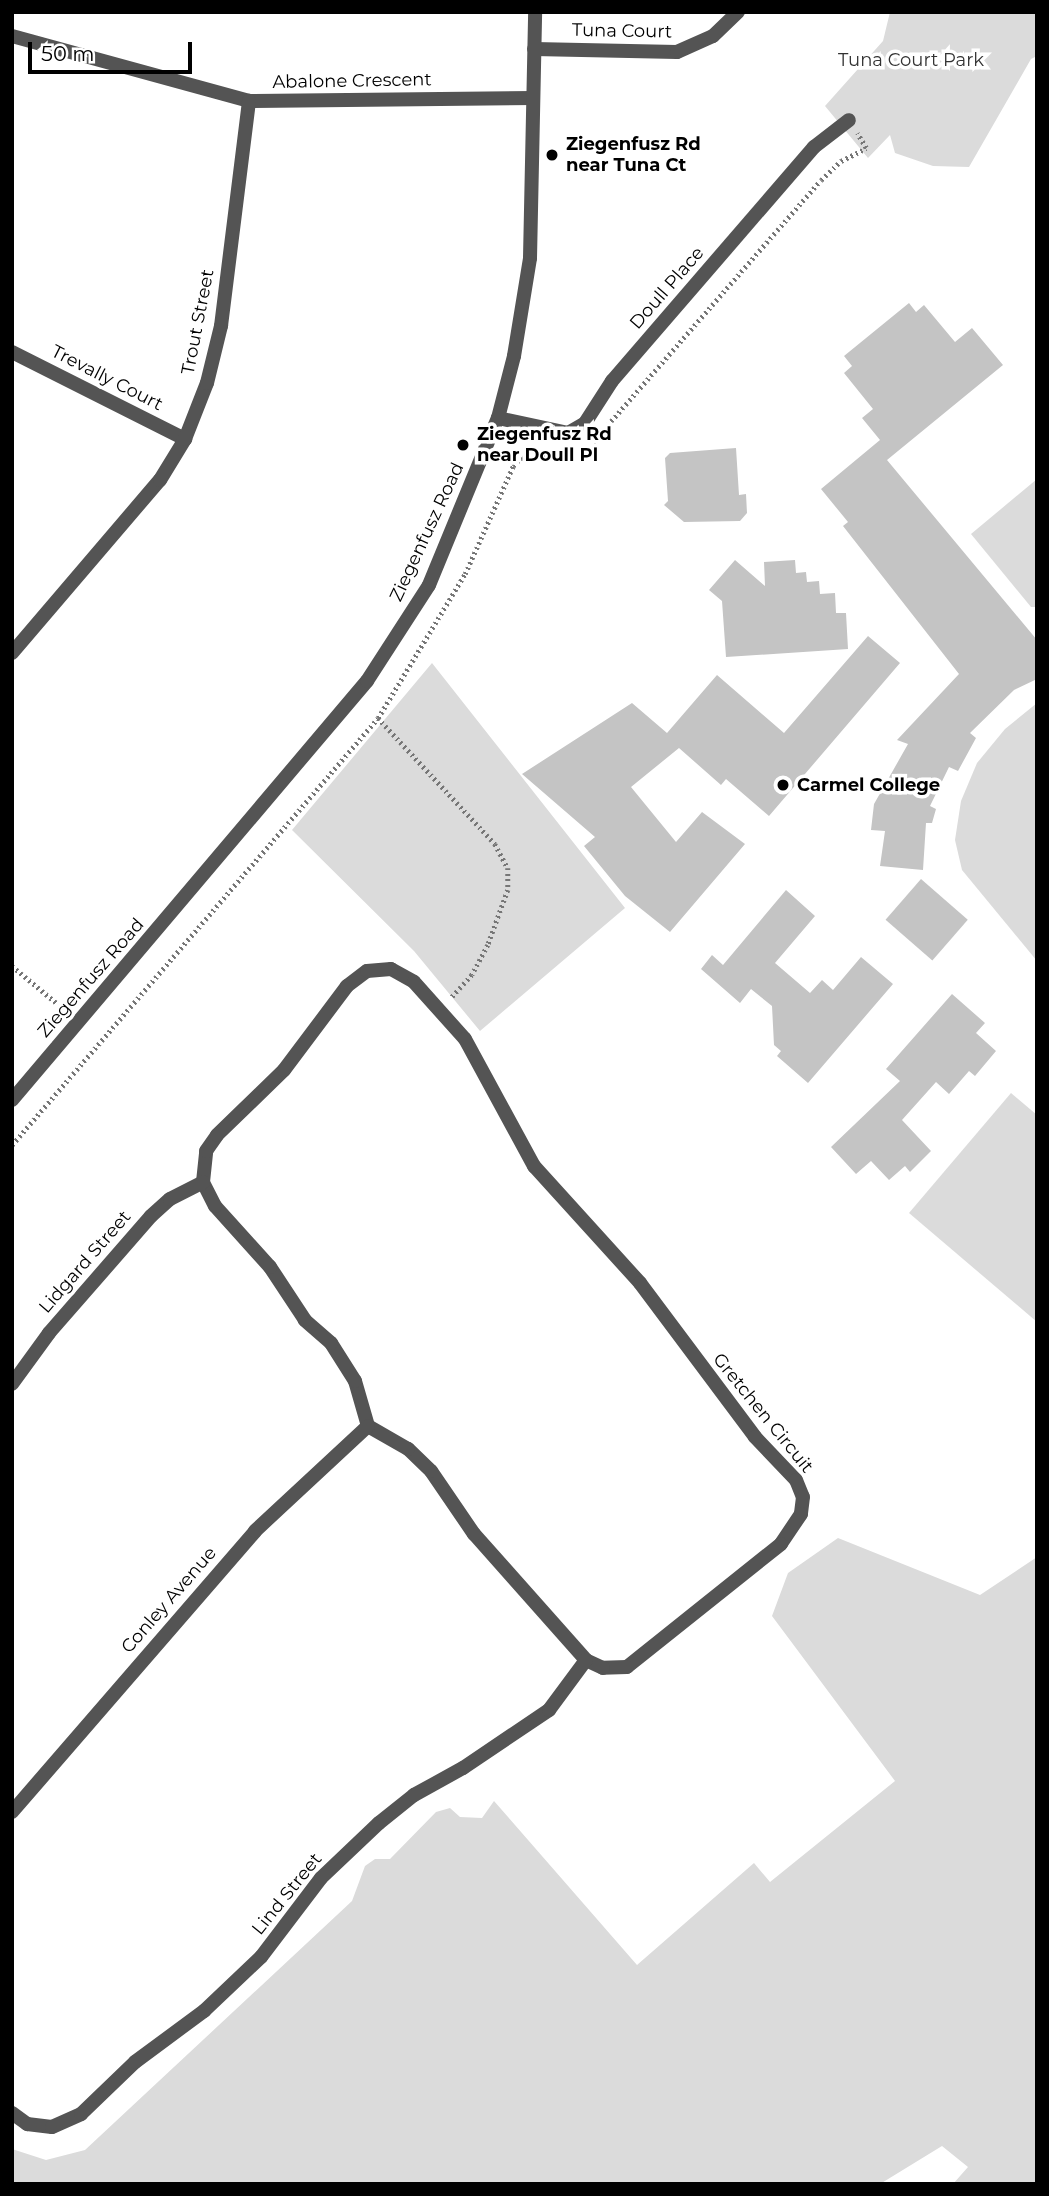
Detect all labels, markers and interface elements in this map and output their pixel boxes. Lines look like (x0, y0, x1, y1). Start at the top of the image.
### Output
street label: Tuna Court (572, 19, 672, 43)
scale bar (32, 28, 196, 72)
text: 50 m (41, 41, 95, 66)
park label: Tuna Court Park (838, 49, 984, 71)
street label: Abalone Crescent (272, 69, 432, 93)
place label: Ziegenfusz Rd near Tuna Ct (566, 134, 701, 176)
marker: Ziegenfusz Rd near Tuna Ct (544, 147, 560, 163)
street label: Doull Place (625, 242, 709, 334)
street label: Trout Street (177, 267, 219, 377)
street label: Trevally Court (48, 341, 166, 415)
place label: Ziegenfusz Rd near Doull Pl (477, 424, 612, 466)
marker: Ziegenfusz Rd near Doull Pl (455, 437, 471, 453)
street label: Ziegenfusz Road (385, 459, 469, 605)
place label: Carmel College (797, 774, 940, 796)
marker: Carmel College (775, 777, 791, 793)
street label: Ziegenfusz Road (33, 914, 149, 1042)
street label: Lidgard Street (35, 1206, 135, 1318)
street label: Gretchen Circuit (708, 1349, 818, 1477)
street label: Conley Avenue (117, 1542, 221, 1658)
street label: Lind Street (247, 1849, 327, 1939)

